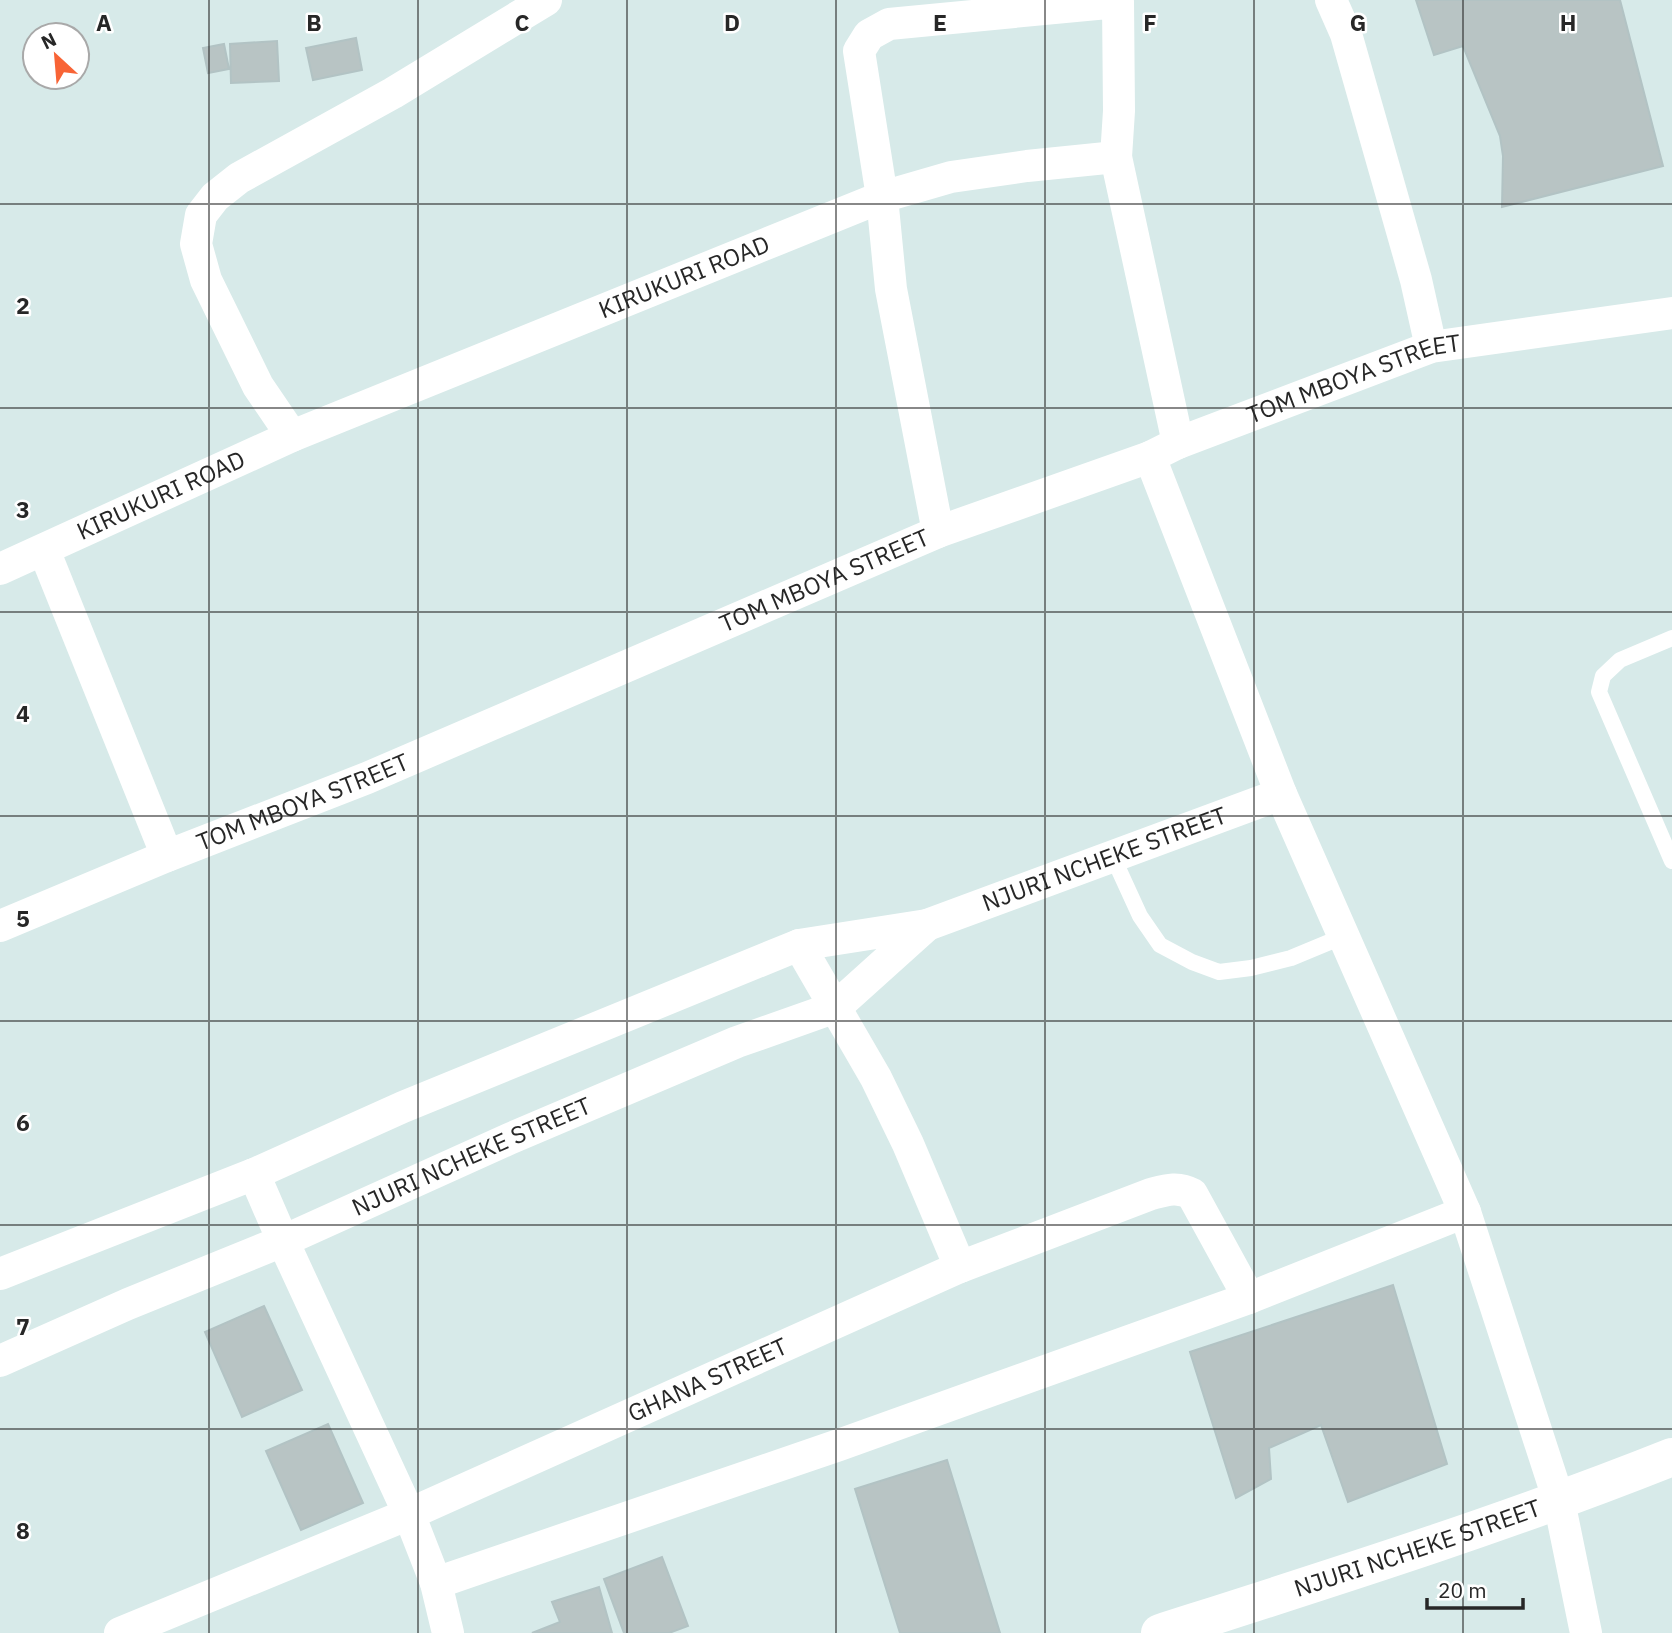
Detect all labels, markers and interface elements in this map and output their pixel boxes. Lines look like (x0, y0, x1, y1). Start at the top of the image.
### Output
text: A (96, 7, 112, 37)
text: B (306, 7, 322, 37)
text: C (515, 7, 530, 37)
text: D (724, 7, 740, 37)
text: E (933, 7, 947, 37)
text: F (1143, 7, 1157, 37)
text: G (1350, 7, 1366, 37)
text: H (1560, 7, 1576, 37)
north arrow (21, 21, 91, 91)
text: N (37, 27, 60, 55)
street label: KIRUKURI ROAD (594, 227, 774, 325)
text: 2 (16, 290, 30, 320)
street label: TOM MBOYA STREET (1242, 326, 1462, 431)
street label: KIRUKURI ROAD (71, 443, 250, 547)
text: 3 (16, 494, 30, 524)
street label: TOM MBOYA STREET (714, 521, 934, 639)
text: 4 (16, 698, 30, 728)
street label: TOM MBOYA STREET (192, 745, 414, 858)
street label: NJURI NCHEKE STREET (977, 798, 1231, 918)
text: 5 (16, 903, 30, 933)
street label: NJURI NCHEKE STREET (347, 1089, 596, 1223)
text: 6 (16, 1107, 30, 1137)
text: 7 (16, 1311, 30, 1341)
street label: GHANA STREET (623, 1329, 792, 1429)
street label: NJURI NCHEKE STREET (1290, 1491, 1545, 1604)
text: 8 (16, 1515, 30, 1545)
scale bar (1427, 1566, 1523, 1610)
text: 20 m (1438, 1576, 1487, 1604)

